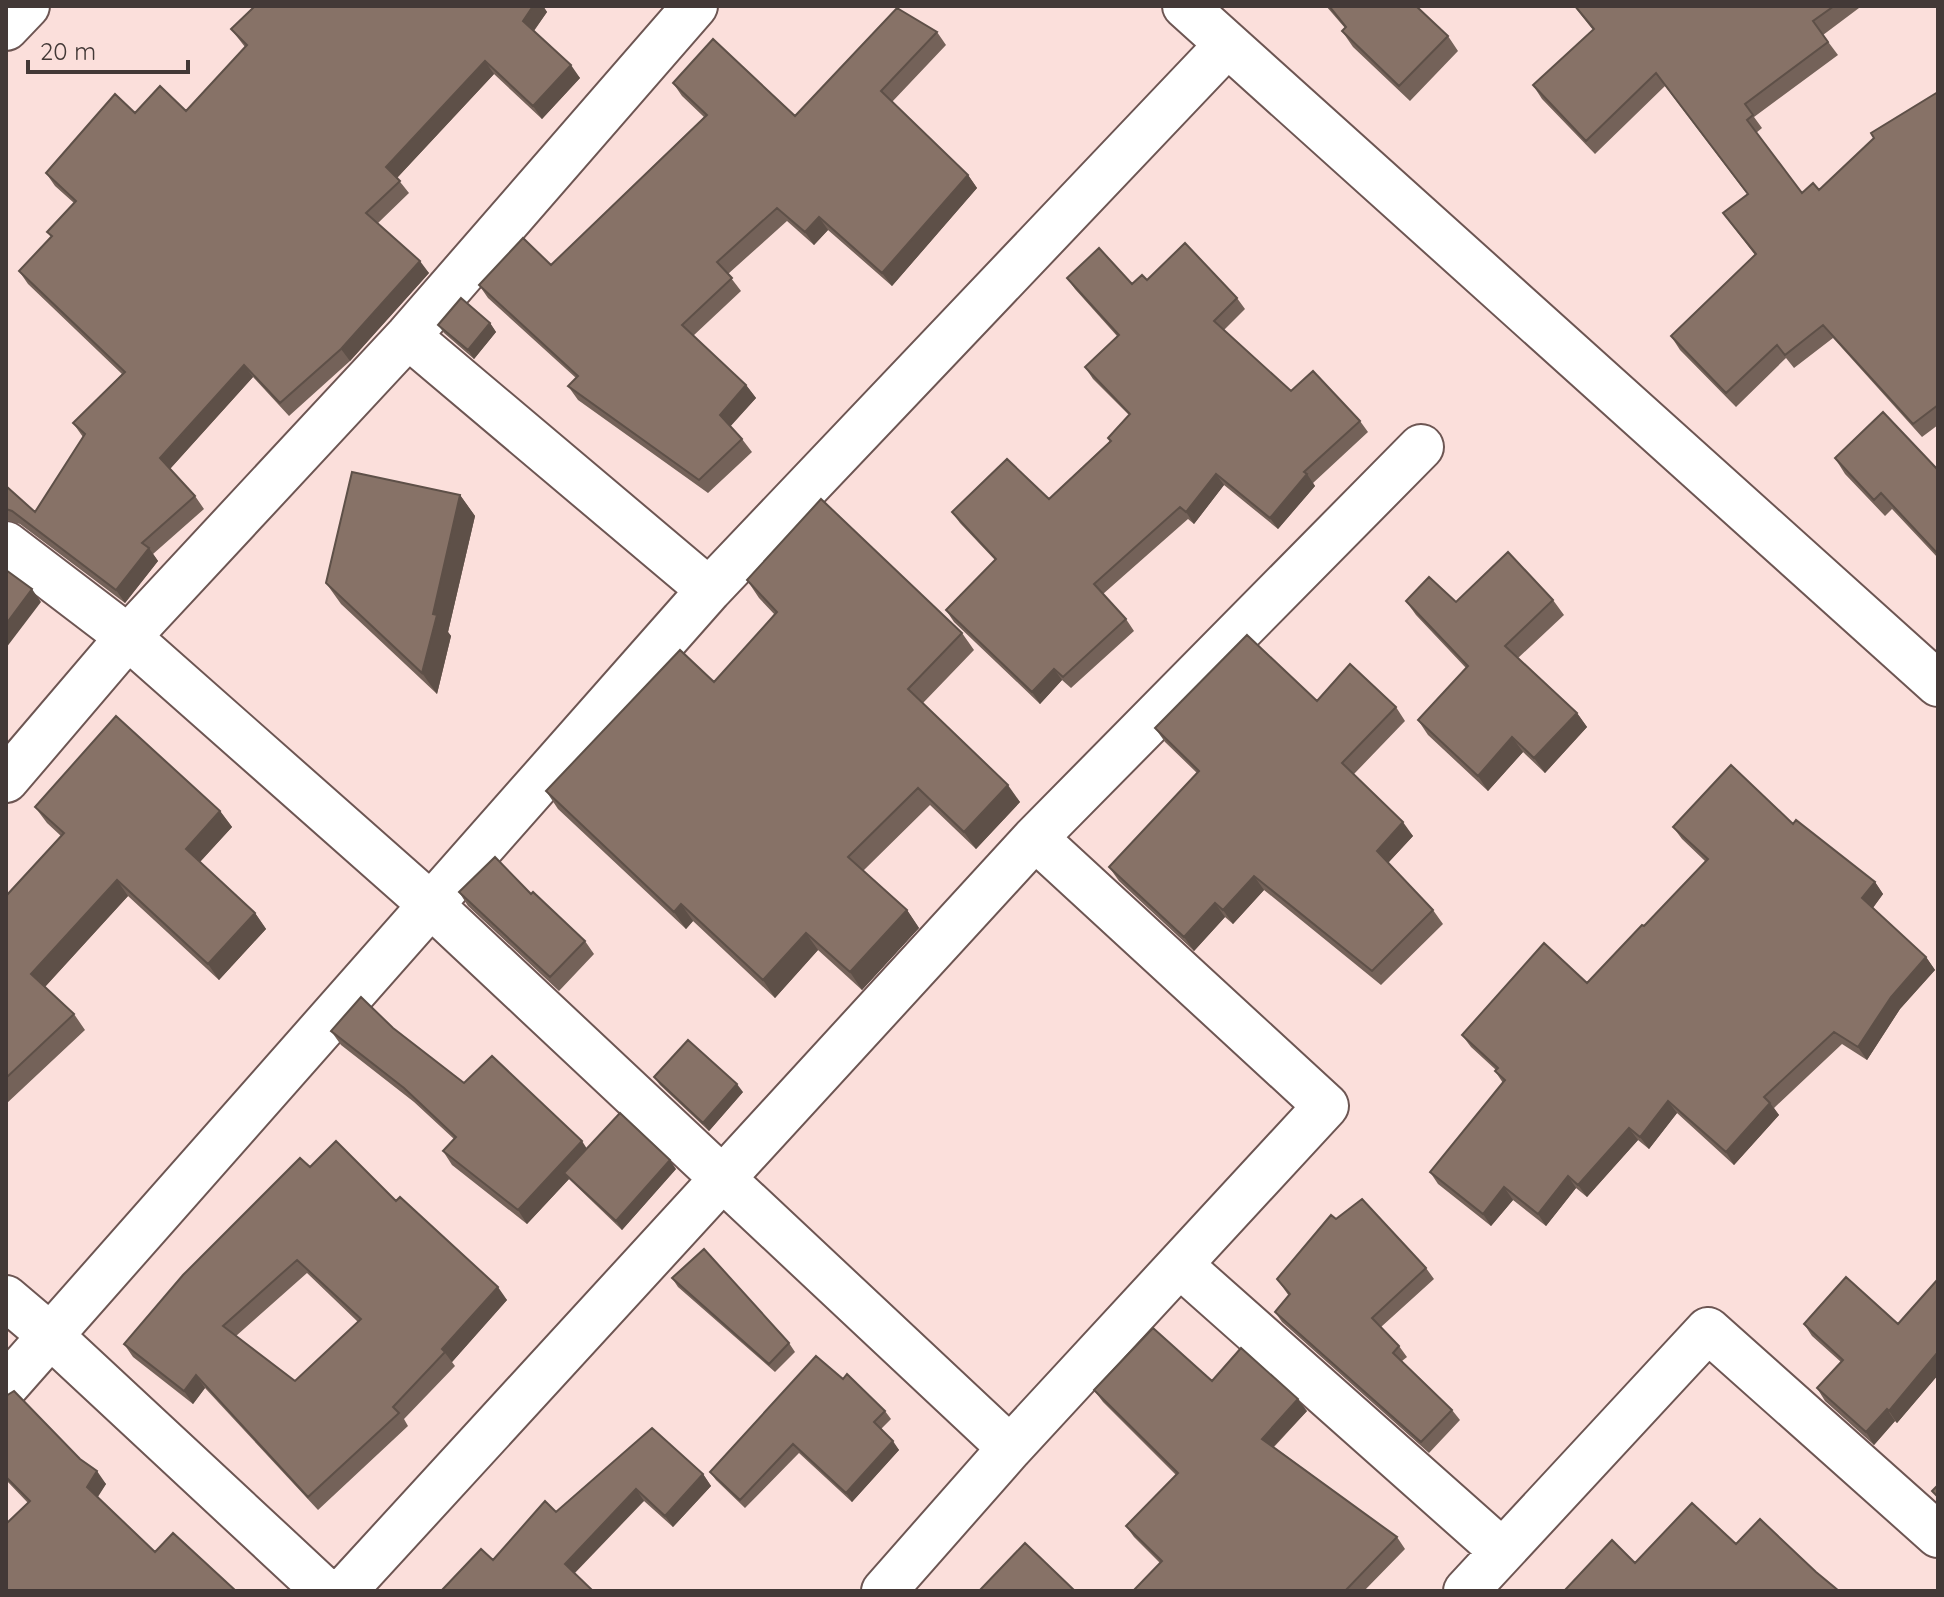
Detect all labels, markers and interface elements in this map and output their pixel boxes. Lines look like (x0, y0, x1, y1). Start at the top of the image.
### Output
scale bar (28, 24, 188, 74)
text: 20 m (40, 36, 96, 66)

